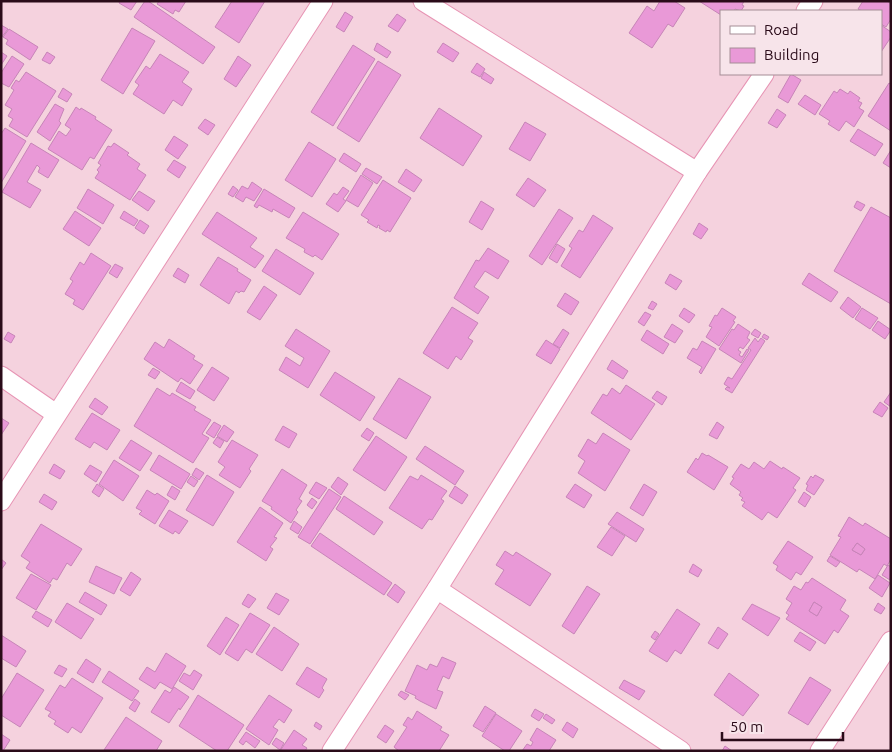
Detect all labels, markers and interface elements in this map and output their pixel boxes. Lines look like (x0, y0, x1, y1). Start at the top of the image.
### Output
legend (720, 10, 882, 75)
text: Road (764, 21, 799, 38)
text: Building (764, 46, 819, 63)
scale bar (722, 710, 843, 742)
text: 50 m (730, 718, 763, 735)

